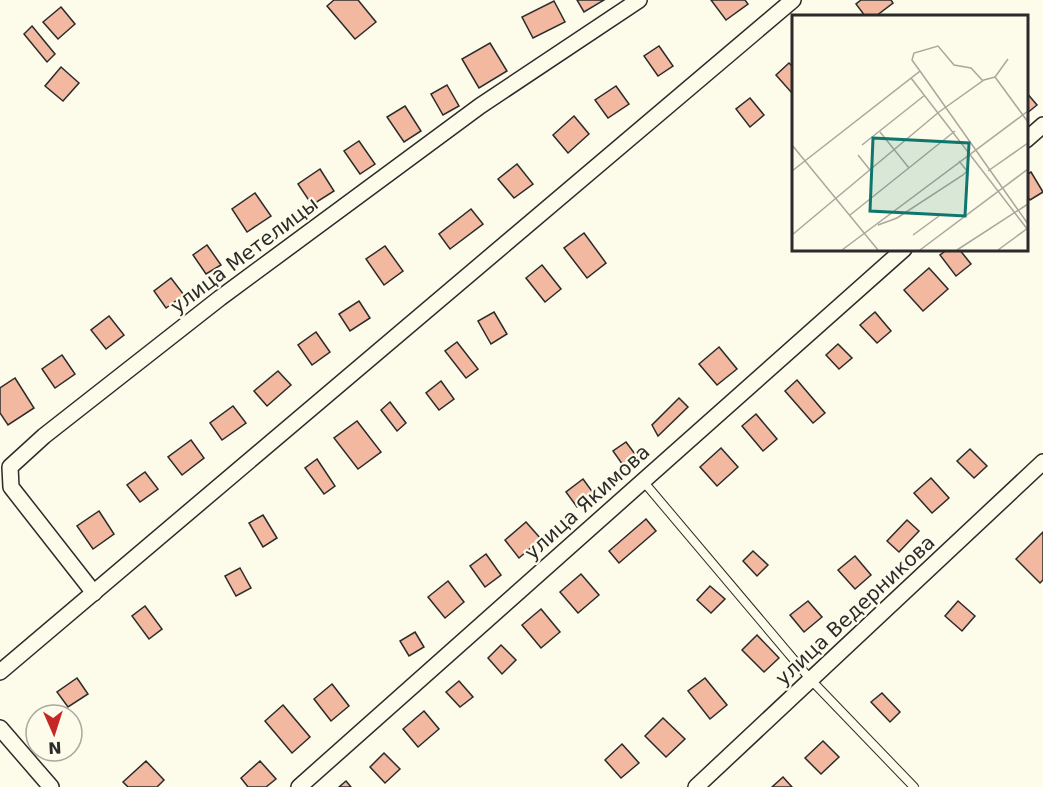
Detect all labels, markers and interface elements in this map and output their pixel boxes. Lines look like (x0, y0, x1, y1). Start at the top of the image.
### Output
inset map (792, 15, 1028, 250)
street label: улица Метелицы (165, 192, 323, 318)
street label: улица Якимова (519, 439, 655, 565)
street label: улица Ведерникова (770, 530, 940, 690)
north arrow (24, 703, 84, 763)
text: N (48, 738, 62, 757)

